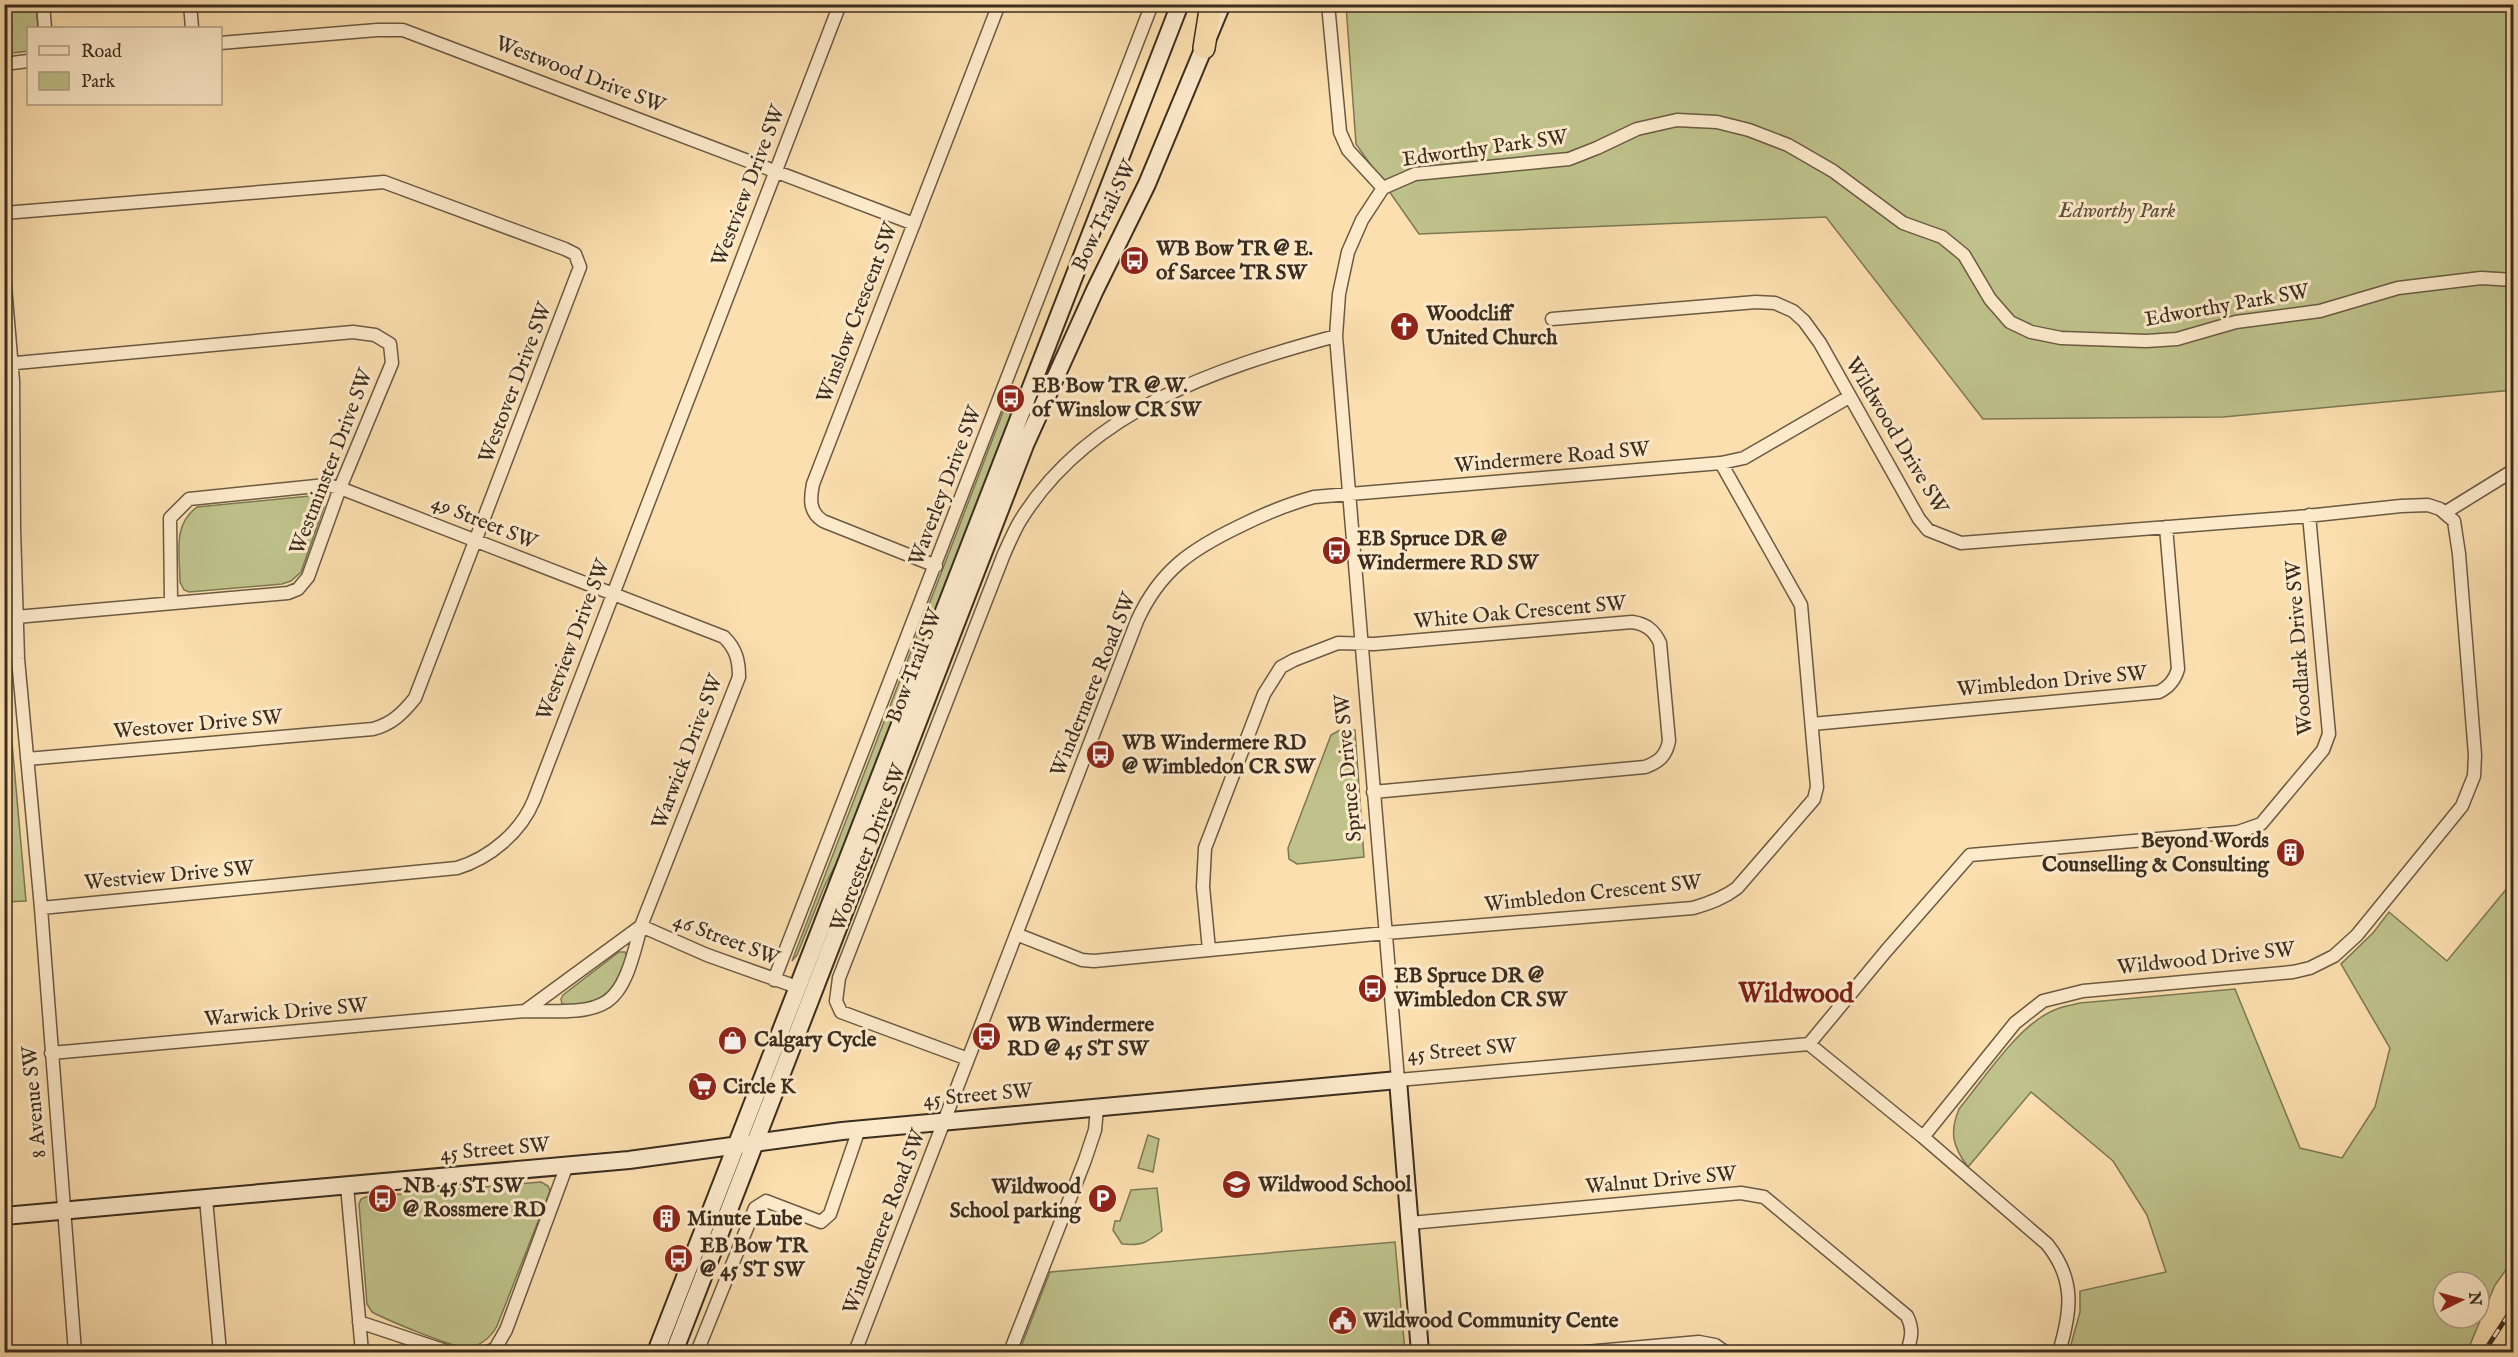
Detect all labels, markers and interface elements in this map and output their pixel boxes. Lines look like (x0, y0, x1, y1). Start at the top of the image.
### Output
legend (27, 27, 222, 105)
street label: Westwood Drive SW (491, 30, 670, 120)
text: Road (81, 41, 122, 64)
text: Park (81, 71, 116, 94)
street label: Westview Drive SW (706, 101, 792, 270)
street label: Edworthy Park SW (1401, 124, 1570, 174)
street label: Bow Trail SW (1066, 155, 1144, 276)
park label: Edworthy Park (2058, 198, 2176, 225)
street label: Winslow Crescent SW (811, 218, 905, 407)
place label: WB Bow TR @ E. of Sarcee TR SW (1155, 236, 1313, 287)
bus stop icon: WB Bow TR @ E. of Sarcee TR SW (1119, 245, 1151, 277)
street label: Edworthy Park SW (2143, 278, 2312, 334)
street label: Westover Drive SW (473, 298, 559, 467)
place label: Woodcliff United Church (1425, 301, 1558, 352)
church icon: Woodcliff United Church (1389, 310, 1421, 342)
street label: Wildwood Drive SW (1838, 352, 1954, 520)
street label: Westminster Drive SW (284, 364, 380, 559)
place label: EB Bow TR @ W. of Winslow CR SW (1032, 373, 1203, 424)
bus stop icon: EB Bow TR @ W. of Winslow CR SW (995, 382, 1027, 414)
street label: Waverley Drive SW (903, 402, 989, 570)
street label: Windermere Road SW (1453, 436, 1652, 480)
street label: 49 Street SW (427, 490, 542, 557)
place label: EB Spruce DR @ Windermere RD SW (1356, 526, 1540, 577)
bus stop icon: EB Spruce DR @ Windermere RD SW (1320, 535, 1352, 567)
street label: Westview Drive SW (531, 555, 617, 724)
street label: Woodlark Drive SW (2280, 559, 2320, 736)
street label: Windermere Road SW (1045, 588, 1144, 781)
street label: White Oak Crescent SW (1413, 590, 1628, 636)
street label: Bow Trail SW (881, 604, 950, 727)
street label: Wimbledon Drive SW (1956, 660, 2149, 704)
street label: Warwick Drive SW (646, 670, 730, 833)
street label: Spruce Drive SW (1329, 692, 1369, 843)
street label: Westover Drive SW (112, 704, 285, 746)
place label: WB Windermere RD @ Wimbledon CR SW (1121, 730, 1317, 781)
bus stop icon: WB Windermere RD @ Wimbledon CR SW (1085, 739, 1117, 771)
street label: Worcester Drive SW (825, 759, 914, 936)
place label: Beyond Words Counselling & Consulting (2042, 828, 2270, 879)
building icon: Beyond Words Counselling & Consulting (2274, 837, 2306, 869)
street label: Westview Drive SW (83, 855, 256, 897)
street label: Wimbledon Crescent SW (1483, 869, 1704, 919)
street label: 46 Street SW (669, 907, 784, 973)
street label: Wildwood Drive SW (2116, 936, 2297, 982)
place label: EB Spruce DR @ Wimbledon CR SW (1393, 963, 1569, 1014)
bus stop icon: EB Spruce DR @ Wimbledon CR SW (1357, 972, 1389, 1004)
district label: Wildwood (1737, 978, 1854, 1012)
street label: Warwick Drive SW (203, 992, 370, 1034)
place label: WB Windermere RD @ 45 ST SW (1006, 1012, 1154, 1063)
bus stop icon: WB Windermere RD @ 45 ST SW (970, 1021, 1002, 1053)
shop icon: Calgary Cycle (717, 1024, 749, 1056)
place label: Calgary Cycle (754, 1027, 877, 1054)
street label: 45 Street SW (1406, 1033, 1519, 1069)
street label: 8 Avenue SW (17, 1044, 53, 1159)
supermarket icon: Circle K (686, 1071, 718, 1103)
place label: Circle K (723, 1074, 796, 1101)
street label: 45 Street SW (922, 1078, 1035, 1114)
street label: Windermere Road SW (837, 1125, 933, 1318)
street label: 45 Street SW (439, 1132, 552, 1168)
street label: Walnut Drive SW (1584, 1161, 1739, 1201)
school or university icon: Wildwood School (1221, 1169, 1253, 1201)
place label: Wildwood School (1257, 1172, 1413, 1199)
place label: NB 45 ST SW @ Rossmere RD (402, 1173, 546, 1224)
place label: Wildwood School parking (950, 1174, 1082, 1225)
bus stop icon: NB 45 ST SW @ Rossmere RD (366, 1182, 398, 1214)
parking icon: Wildwood School parking (1086, 1183, 1118, 1215)
building icon: Minute Lube (650, 1203, 682, 1235)
place label: Minute Lube (687, 1206, 803, 1233)
place label: EB Bow TR @ 45 ST SW (700, 1233, 809, 1284)
bus stop icon: EB Bow TR @ 45 ST SW (663, 1242, 695, 1274)
north arrow (2431, 1270, 2491, 1330)
text: N (2463, 1290, 2485, 1307)
public building icon: Wildwood Community Cente (1326, 1305, 1358, 1337)
place label: Wildwood Community Cente (1362, 1308, 1619, 1335)

